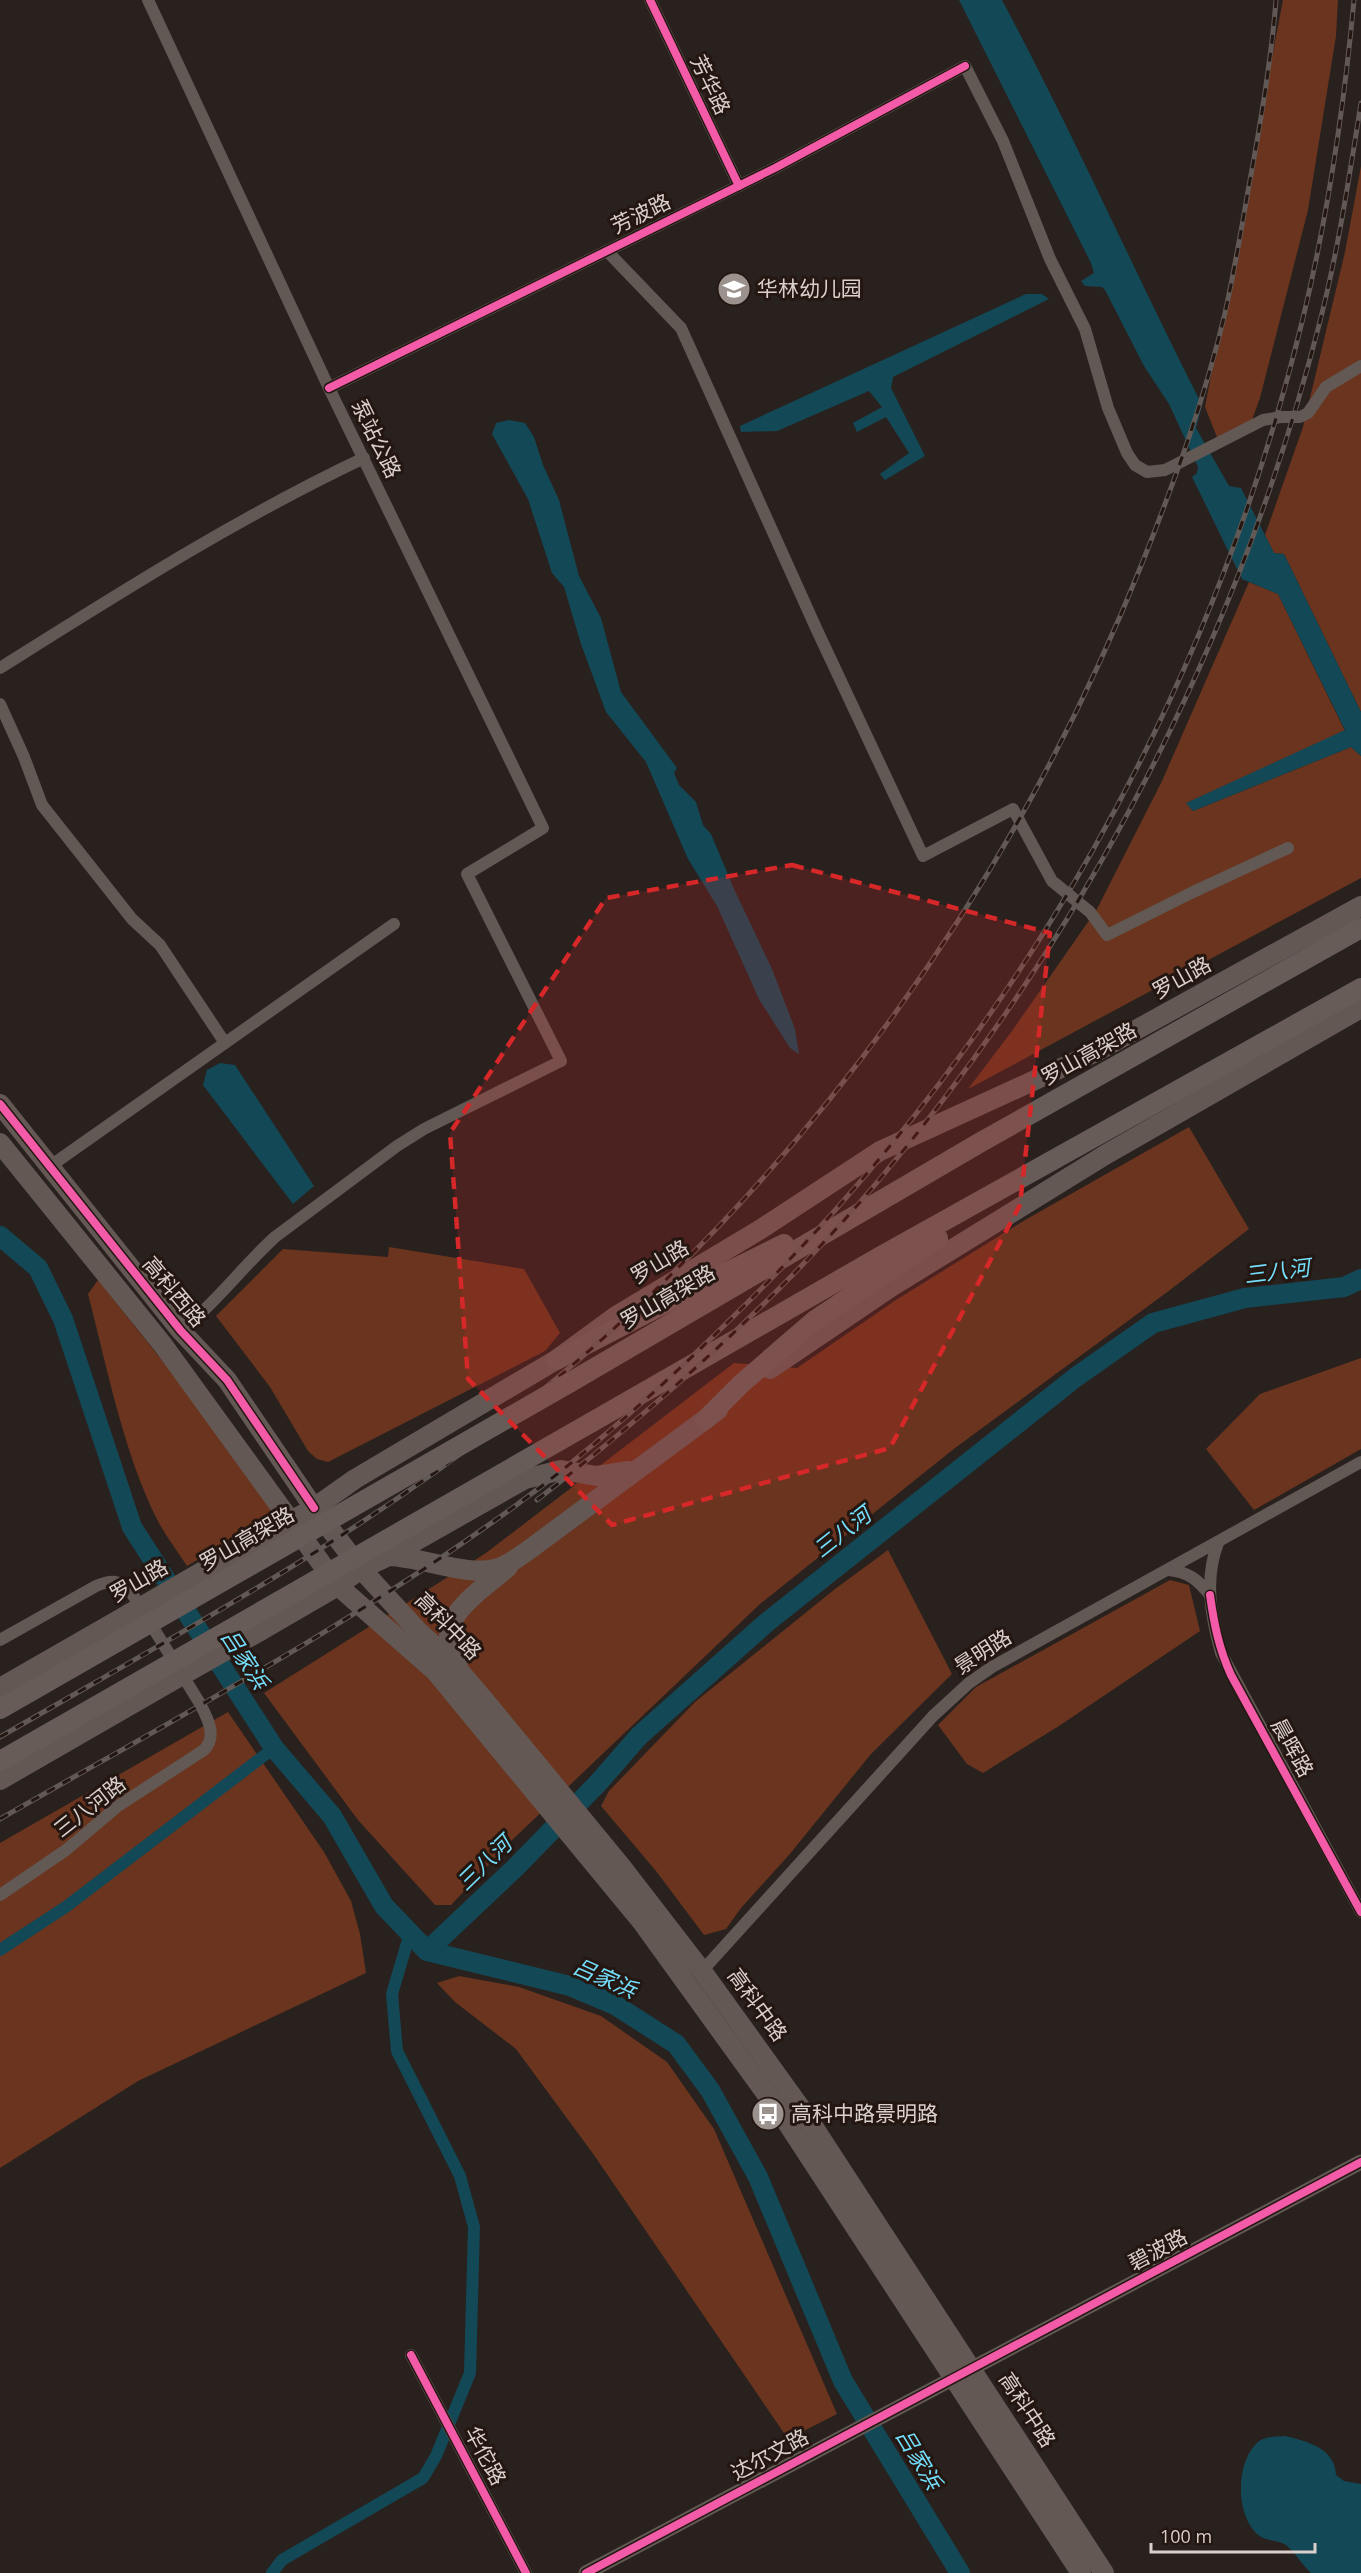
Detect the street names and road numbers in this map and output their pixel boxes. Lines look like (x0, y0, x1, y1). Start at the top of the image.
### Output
street label: 芳华路 (685, 50, 737, 119)
street label: 芳波路 (606, 187, 675, 239)
street label: 泵站公路 (346, 395, 408, 482)
street label: 罗山路 (1147, 950, 1216, 1005)
street label: 罗山高架路 (1036, 1015, 1141, 1091)
street label: 罗山路 (625, 1233, 694, 1289)
street label: 高科西路 (137, 1250, 212, 1333)
street label: 罗山高架路 (615, 1258, 720, 1335)
street label: 罗山高架路 (194, 1500, 299, 1577)
street label: 罗山路 (104, 1552, 173, 1608)
street label: 高科中路 (409, 1585, 488, 1665)
street label: 景明路 (948, 1622, 1016, 1680)
street label: 晨晖路 (1265, 1713, 1320, 1782)
street label: 三八河路 (48, 1769, 131, 1843)
street label: 高科中路 (722, 1962, 794, 2047)
street label: 碧波路 (1123, 2222, 1192, 2276)
street label: 高科中路 (993, 2367, 1062, 2452)
street label: 华佗路 (459, 2421, 513, 2490)
street label: 达尔文路 (726, 2422, 813, 2486)

